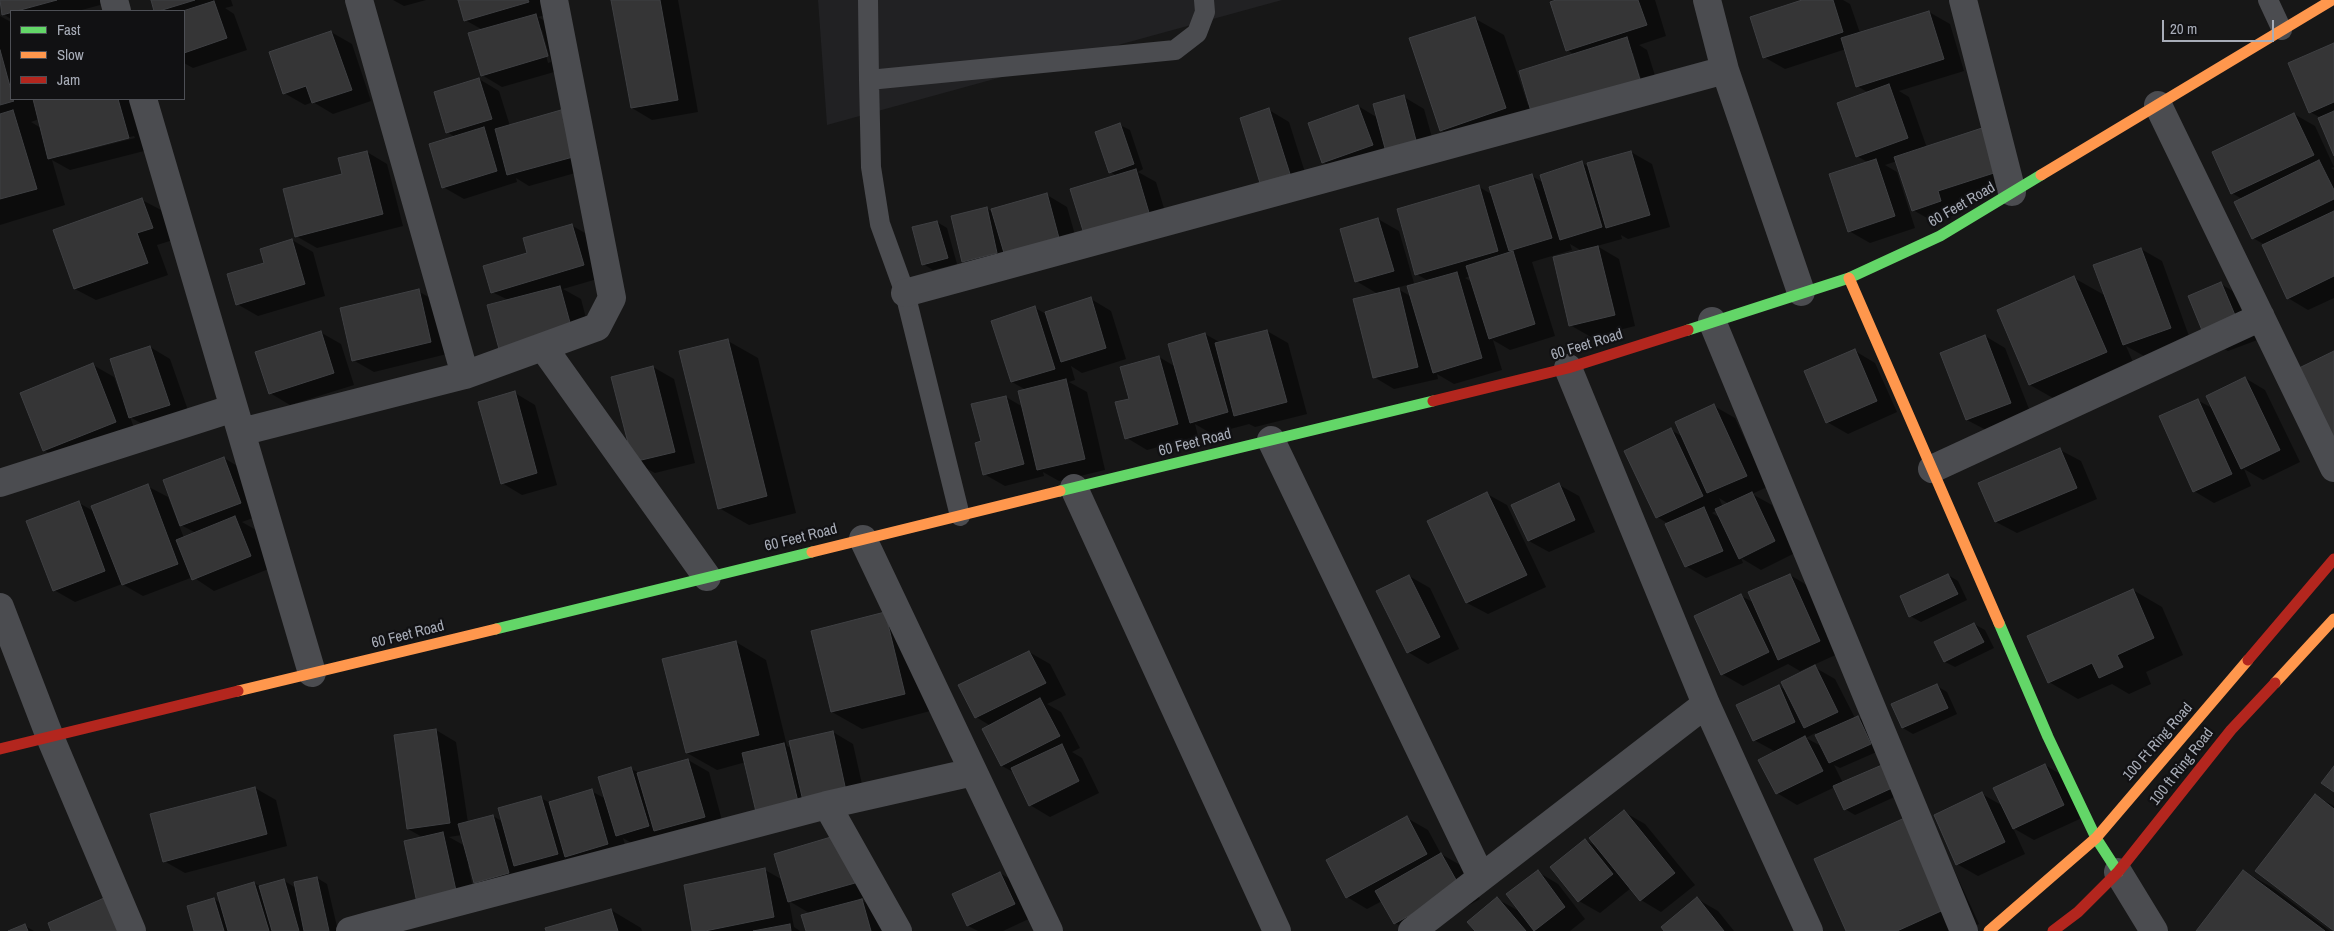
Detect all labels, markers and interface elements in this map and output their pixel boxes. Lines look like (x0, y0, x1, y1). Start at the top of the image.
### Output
legend (10, 10, 185, 100)
scale bar (2164, 10, 2276, 42)
text: 20 m (2170, 18, 2197, 39)
text: Fast (57, 19, 80, 40)
text: Slow (57, 44, 84, 65)
text: Jam (57, 69, 80, 90)
street label: 60 Feet Road (1925, 179, 1999, 231)
street label: 60 Feet Road (1549, 326, 1625, 364)
street label: 60 Feet Road (1157, 425, 1233, 461)
street label: 60 Feet Road (763, 520, 839, 556)
street label: 60 Feet Road (370, 617, 446, 653)
street label: 100 Ft Ring Road (2119, 699, 2197, 785)
street label: 100 ft Ring Road (2146, 725, 2218, 809)

